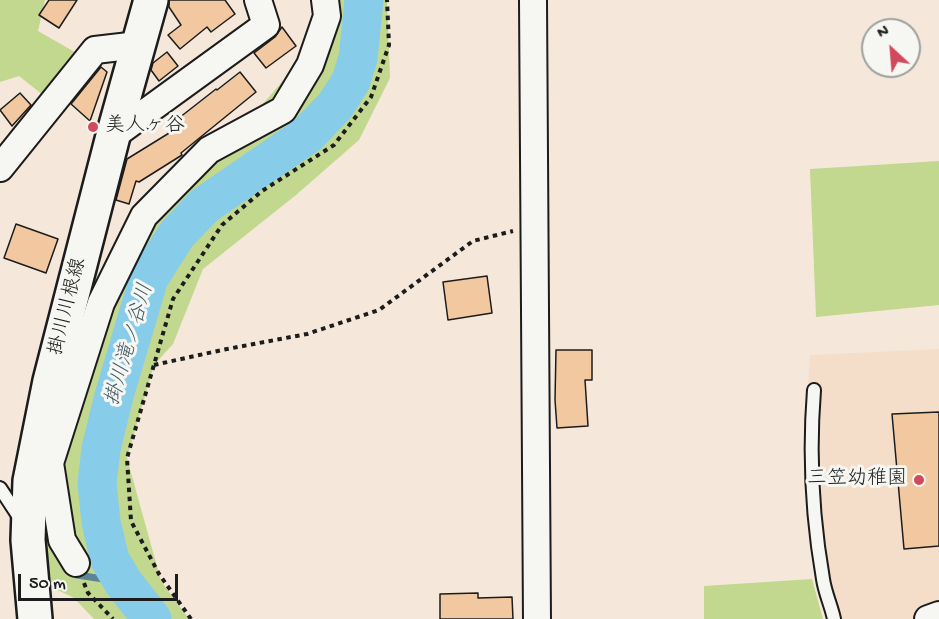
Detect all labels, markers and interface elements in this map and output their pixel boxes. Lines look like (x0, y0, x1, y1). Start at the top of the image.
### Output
north arrow (861, 18, 921, 78)
text: N (875, 22, 893, 44)
place label: 美人ヶ谷 (105, 115, 185, 139)
marker: 美人ヶ谷 (86, 120, 100, 134)
street label: 掛川川根線 (45, 256, 93, 358)
water label: 掛川滝ノ谷川 (102, 281, 160, 409)
place label: 三笠幼稚園 (807, 468, 907, 492)
marker: 三笠幼稚園 (912, 473, 926, 487)
scale bar (21, 562, 182, 600)
text: 50 m (29, 574, 66, 595)

